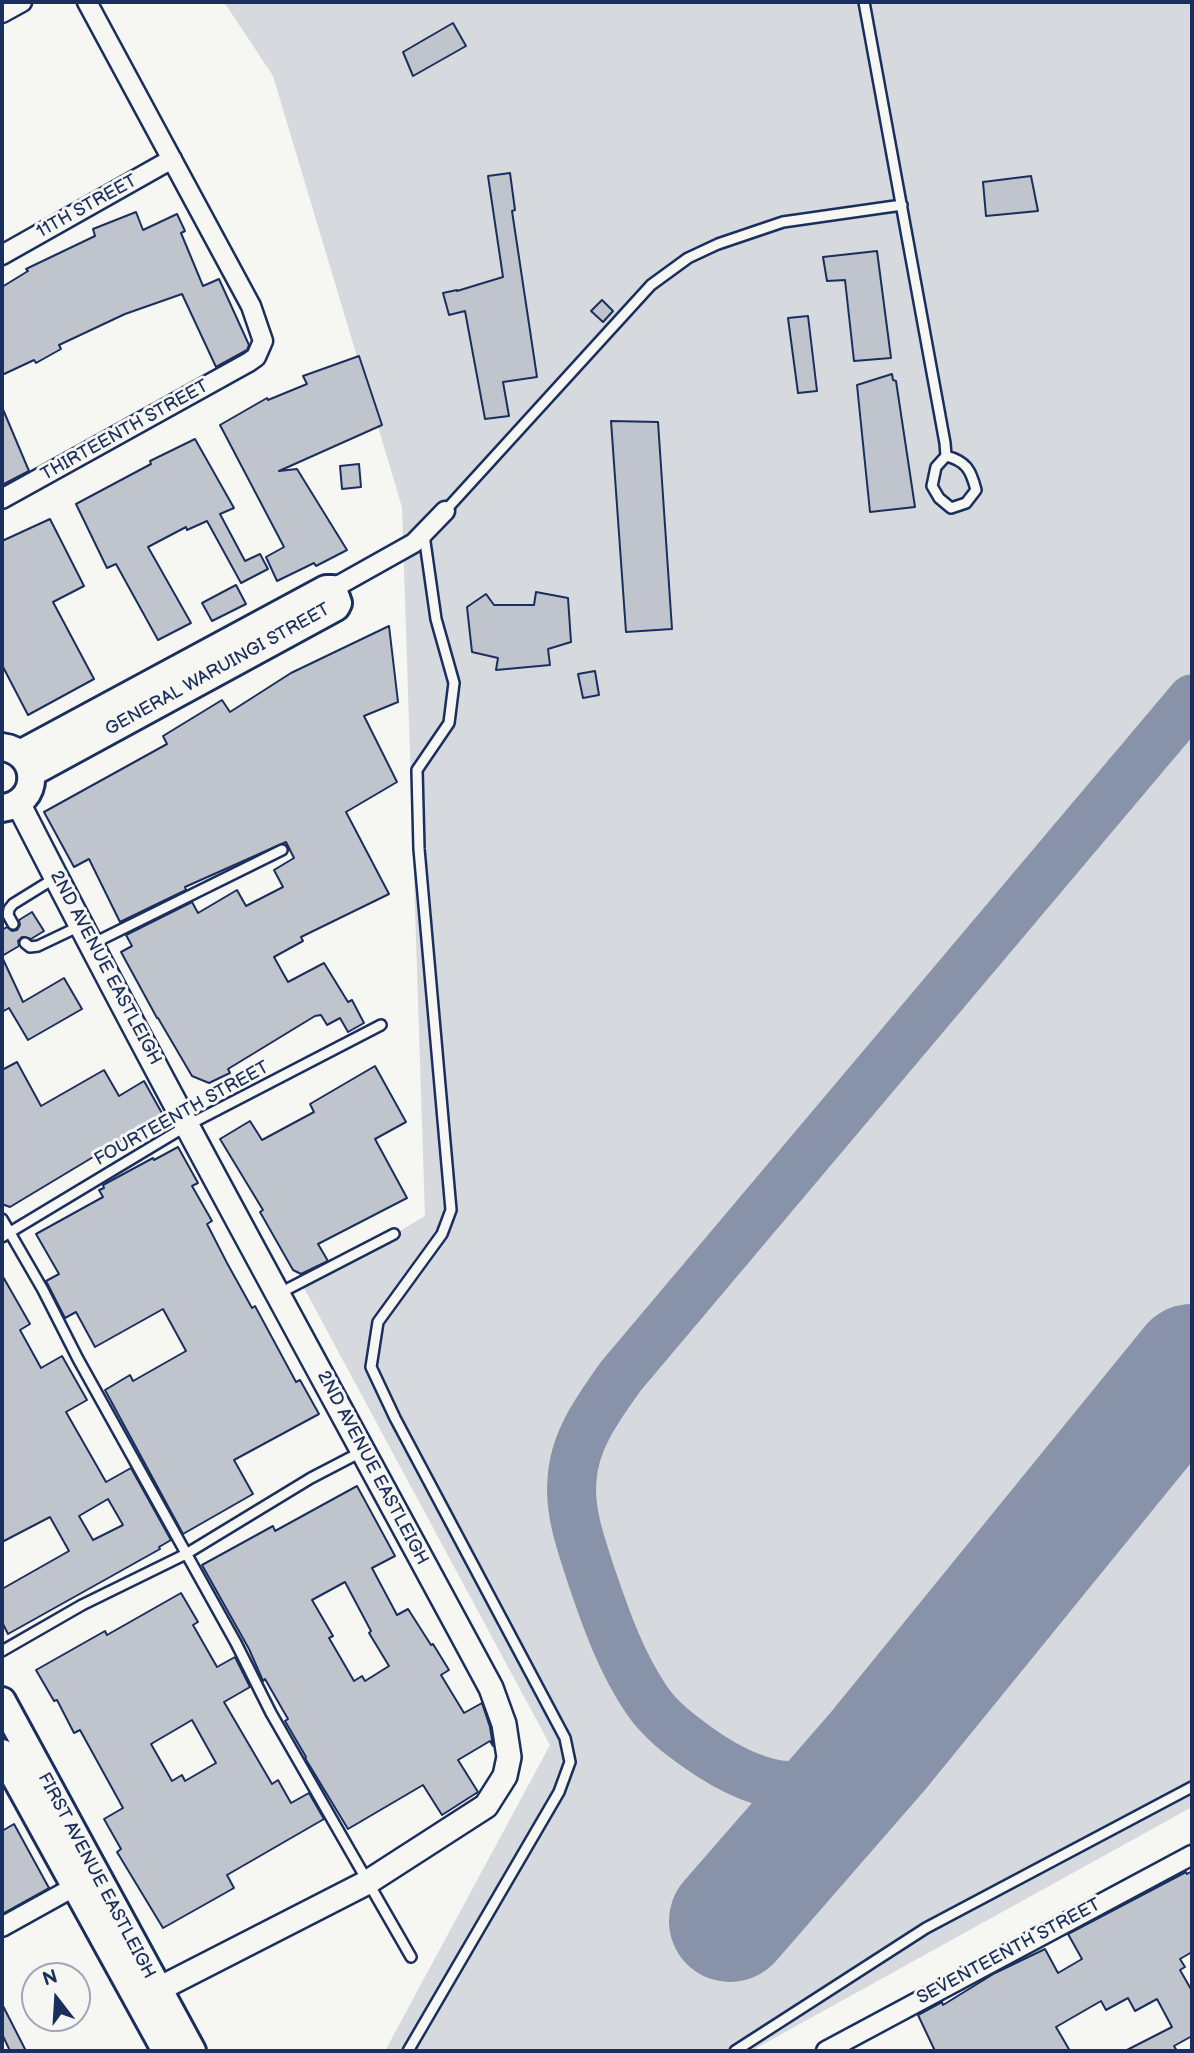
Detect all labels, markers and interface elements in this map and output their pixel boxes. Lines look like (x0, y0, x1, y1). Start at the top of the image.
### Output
street label: 11TH STREET (33, 171, 141, 243)
street label: THIRTEENTH STREET (38, 376, 212, 486)
street label: GENERAL WARUINGI STREET (102, 599, 334, 741)
street label: 2ND AVENUE EASTLEIGH (45, 867, 165, 1069)
street label: FOURTEENTH STREET (91, 1057, 273, 1171)
street label: 2ND AVENUE EASTLEIGH (312, 1367, 432, 1569)
street label: FIRST AVENUE EASTLEIGH (32, 1769, 160, 1983)
street label: SEVENTEENTH STREET (913, 1894, 1105, 2010)
north arrow (21, 1962, 91, 2032)

